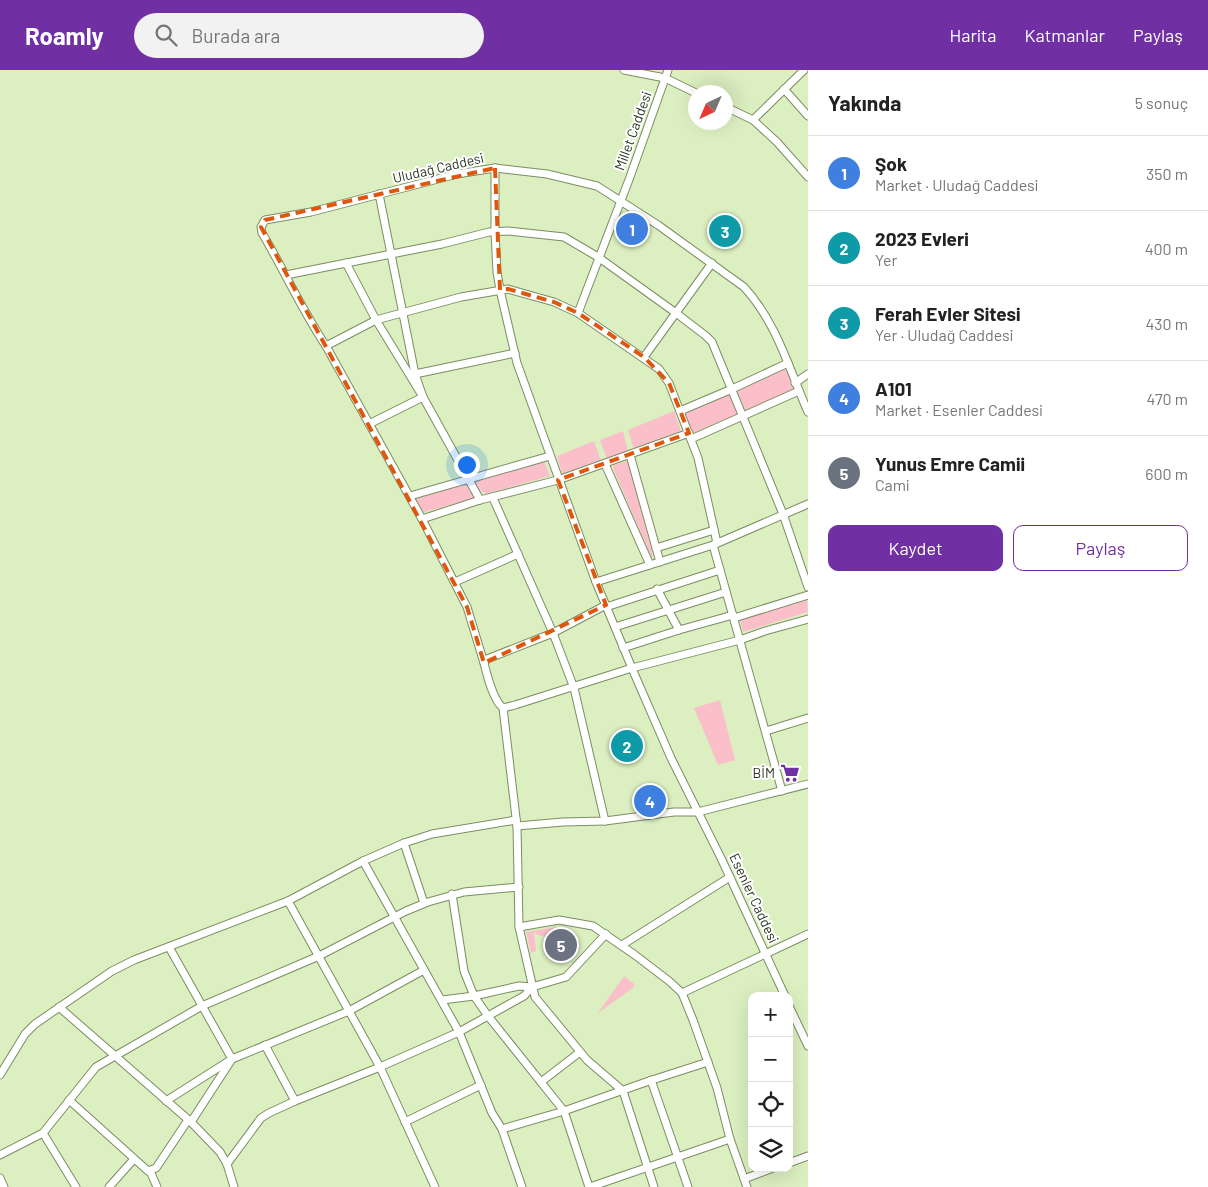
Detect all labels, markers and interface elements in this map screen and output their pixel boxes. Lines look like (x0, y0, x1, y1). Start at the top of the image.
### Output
search box (134, 13, 484, 58)
text: Roamly (25, 21, 104, 50)
icon: search (152, 21, 180, 49)
text: Burada ara (192, 24, 280, 47)
text: Harita (949, 24, 997, 46)
text: Katmanlar (1025, 24, 1105, 46)
text: Paylaş (1133, 24, 1183, 46)
north arrow (688, 85, 733, 130)
street label: Millet Caddesi (610, 89, 655, 173)
text: Yakında (828, 90, 901, 115)
text: 5 sonuç (1135, 93, 1188, 112)
street label: Uludağ Caddesi (391, 149, 485, 186)
text: Şok (875, 152, 907, 175)
text: 1 (841, 164, 847, 183)
text: 350 m (1146, 164, 1188, 183)
text: Market · Uludağ Caddesi (875, 175, 1038, 194)
pin: 1 (616, 210, 648, 248)
pin: 3 (709, 212, 741, 250)
text: 2023 Evleri (875, 227, 969, 250)
text: 2 (840, 239, 848, 258)
text: 400 m (1145, 239, 1188, 258)
text: Yer (875, 250, 897, 269)
text: Ferah Evler Sitesi (875, 302, 1021, 325)
text: 3 (840, 314, 848, 333)
text: 430 m (1145, 314, 1188, 333)
text: Yer · Uludağ Caddesi (875, 325, 1013, 344)
text: A101 (875, 377, 912, 400)
text: 4 (839, 389, 849, 408)
text: 470 m (1147, 389, 1188, 408)
text: Market · Esenler Caddesi (875, 400, 1043, 419)
your location (454, 452, 480, 478)
text: Yunus Emre Camii (875, 452, 1025, 475)
text: 5 (840, 464, 848, 483)
text: 600 m (1145, 464, 1188, 483)
text: Cami (875, 475, 909, 494)
button: Kaydet (828, 525, 1003, 571)
button: Paylaş (1013, 525, 1188, 571)
pin: 2 (611, 727, 643, 765)
supermarket icon: BİM (779, 762, 801, 784)
place label: BİM (753, 764, 775, 781)
pin: 4 (634, 782, 666, 820)
street label: Esenler Caddesi (726, 850, 783, 945)
pin: 5 (545, 926, 577, 964)
map controls (748, 992, 793, 1172)
button: + (748, 992, 793, 1037)
button: − (748, 1037, 793, 1082)
button: locate (748, 1082, 793, 1127)
button: layers (748, 1127, 793, 1172)

